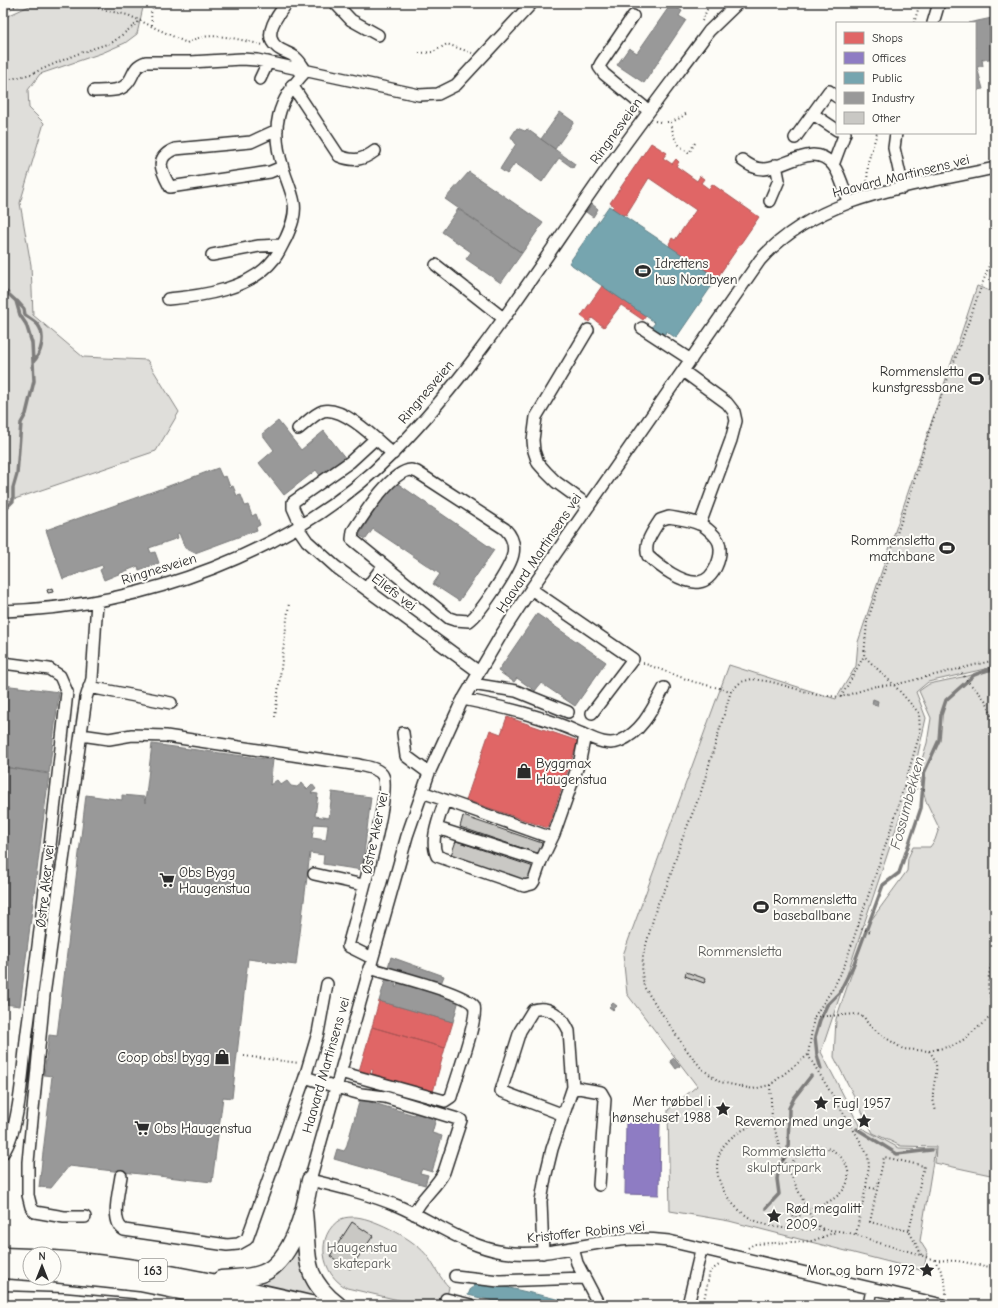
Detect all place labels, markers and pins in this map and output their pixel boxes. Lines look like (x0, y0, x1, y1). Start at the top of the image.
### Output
place label: Idrettens hus Nordbyen (655, 255, 738, 288)
sports icon: Idrettens hus Nordbyen (634, 262, 652, 280)
place label: Rommensletta kunstgressbane (872, 363, 964, 396)
sports icon: Rommensletta kunstgressbane (967, 370, 985, 388)
place label: Rommensletta matchbane (851, 532, 935, 565)
sports icon: Rommensletta matchbane (938, 539, 956, 557)
place label: Byggmax Haugenstua (536, 755, 607, 788)
shop icon: Byggmax Haugenstua (515, 762, 533, 780)
place label: Obs Bygg Haugenstua (179, 864, 250, 897)
supermarket icon: Obs Bygg Haugenstua (158, 871, 176, 889)
place label: Rommensletta baseballbane (773, 891, 857, 924)
sports icon: Rommensletta baseballbane (752, 898, 770, 916)
shop icon: Coop obs! bygg (213, 1048, 231, 1066)
place label: Coop obs! bygg (117, 1049, 210, 1066)
place label: Mer trøbbel i hønsehuset 1988 (612, 1093, 711, 1126)
place icon: Fugl 1957 (812, 1094, 830, 1112)
place label: Fugl 1957 (833, 1095, 891, 1112)
place icon: Mer trøbbel i hønsehuset 1988 (714, 1100, 732, 1118)
place icon: Revemor med unge (855, 1112, 873, 1130)
place label: Revemor med unge (735, 1113, 852, 1130)
supermarket icon: Obs Haugenstua (133, 1119, 151, 1137)
place label: Obs Haugenstua (154, 1120, 252, 1137)
place label: Rød megalitt 2009 (786, 1200, 862, 1233)
place icon: Rød megalitt 2009 (765, 1207, 783, 1225)
place icon: Mor og barn 1972 (918, 1261, 936, 1279)
place label: Mor og barn 1972 (807, 1262, 915, 1279)

